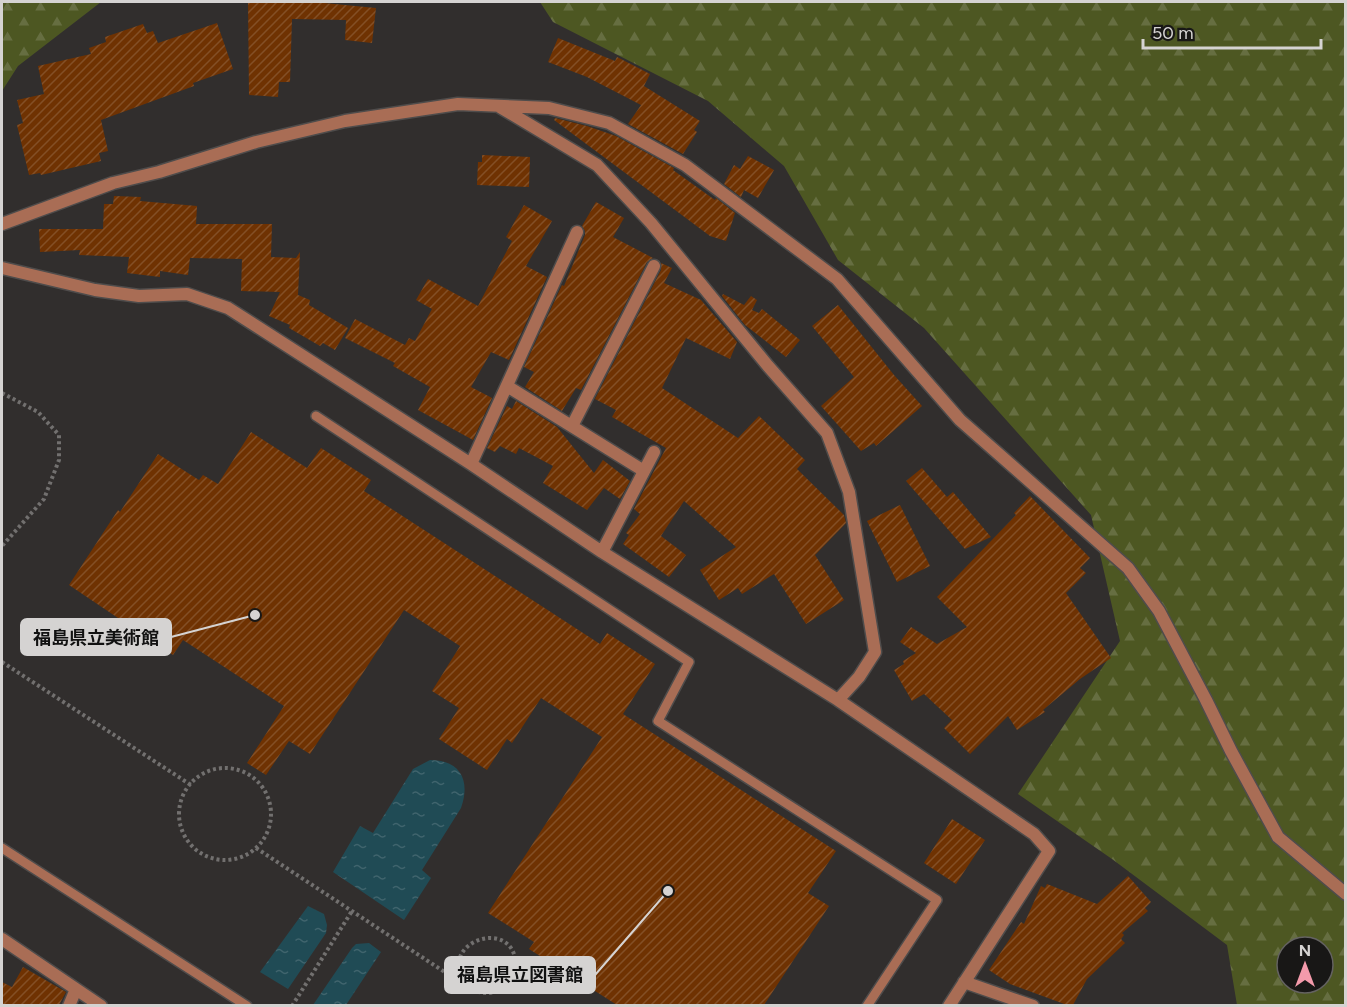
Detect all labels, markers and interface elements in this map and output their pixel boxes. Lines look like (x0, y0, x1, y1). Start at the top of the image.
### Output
scale bar (1143, 12, 1322, 50)
text: 50 m (1152, 22, 1194, 44)
callout: 福島県立美術館 (21, 619, 171, 655)
text: 福島県立美術館 (33, 627, 159, 649)
north arrow (1275, 935, 1335, 995)
text: N (1299, 941, 1311, 960)
callout: 福島県立図書館 (445, 957, 595, 993)
text: 福島県立図書館 (457, 964, 583, 986)

